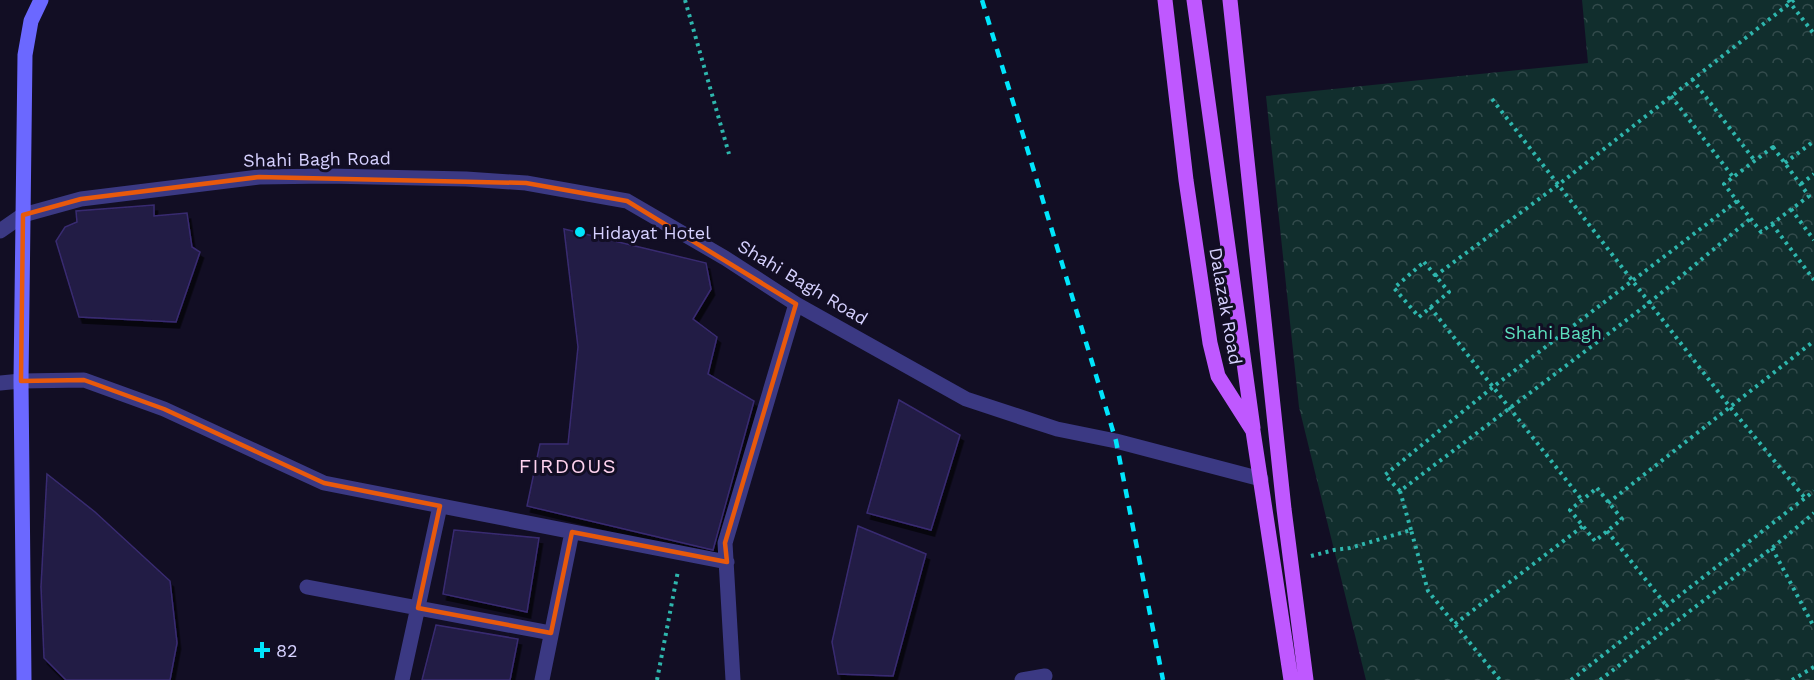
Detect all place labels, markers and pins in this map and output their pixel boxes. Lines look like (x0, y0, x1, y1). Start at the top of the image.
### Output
place label: Hidayat Hotel (592, 222, 711, 243)
marker: Hidayat Hotel (573, 225, 587, 239)
place label: 82 (276, 640, 298, 661)
marker: 82 (253, 641, 271, 659)

